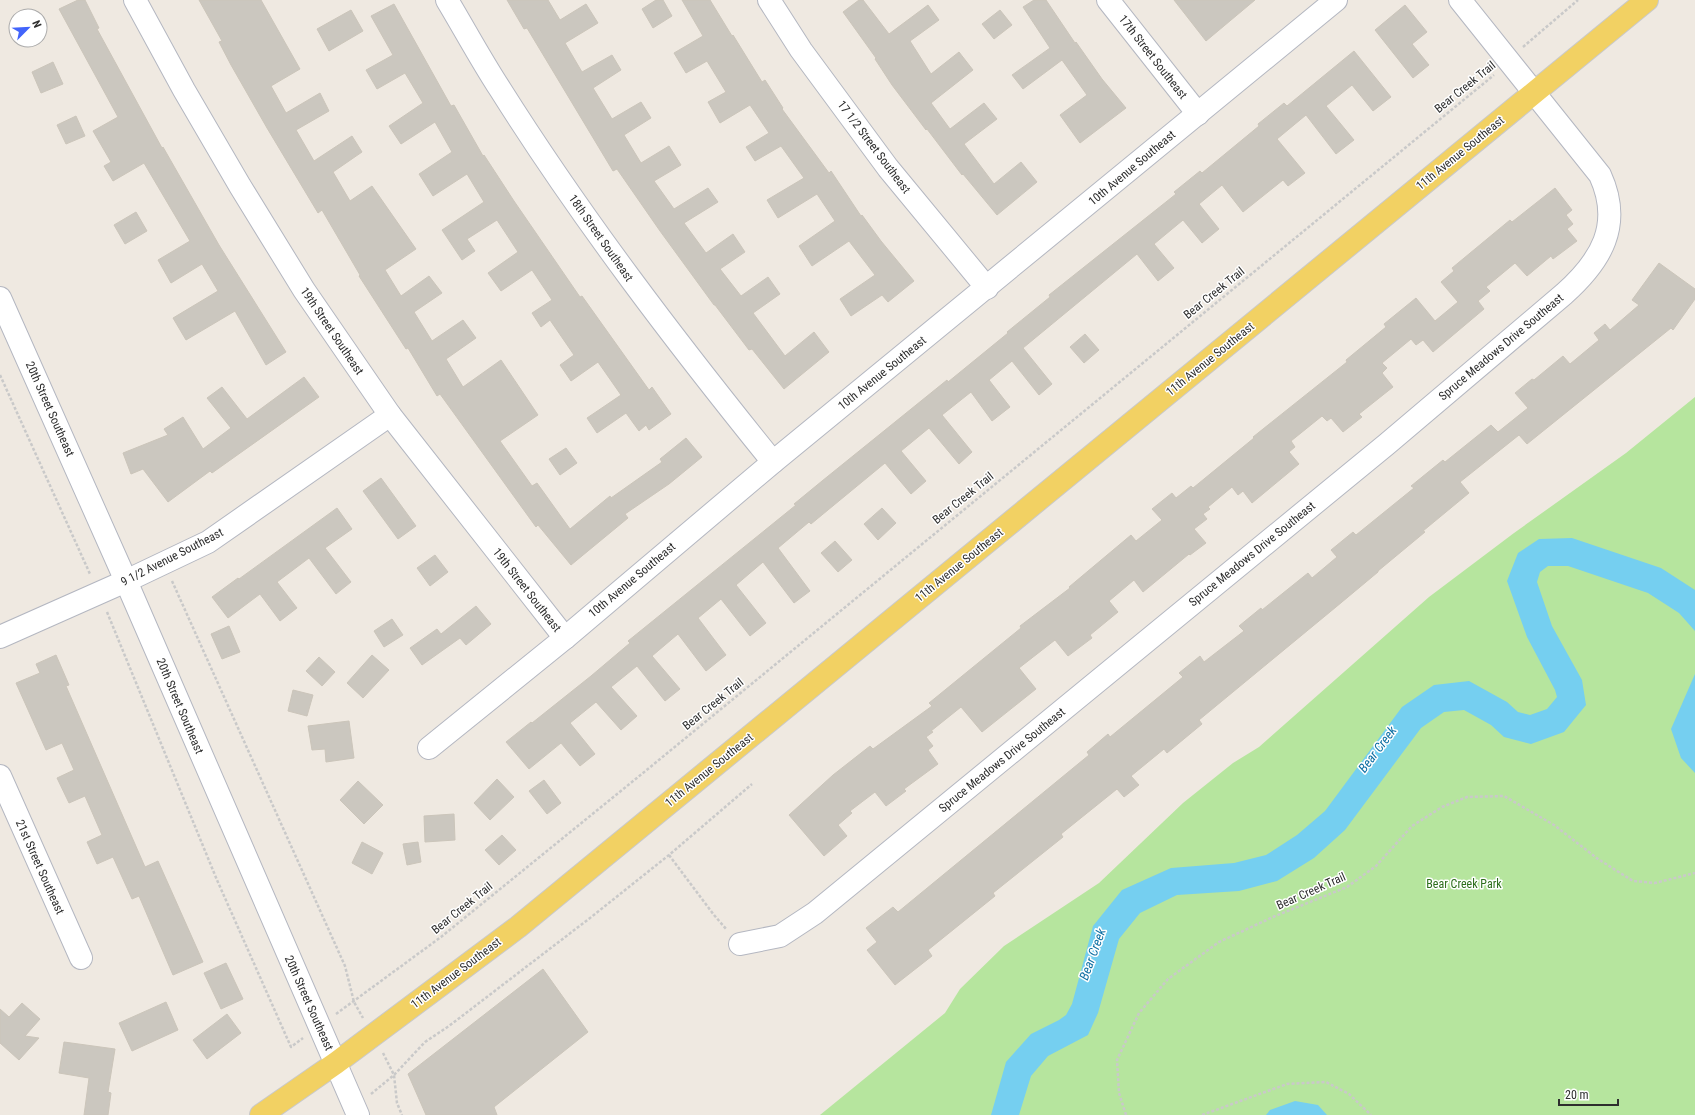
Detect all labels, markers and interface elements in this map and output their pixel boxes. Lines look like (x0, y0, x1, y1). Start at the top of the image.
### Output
north arrow (8, 8, 48, 48)
street label: 17th Street Southeast (1116, 12, 1190, 102)
text: N (29, 18, 44, 30)
street label: Bear Creek Trail (1432, 58, 1498, 116)
street label: 17 1/2 Street Southeast (835, 98, 914, 196)
street label: 11th Avenue Southeast (1413, 113, 1507, 193)
street label: 10th Avenue Southeast (1086, 127, 1179, 208)
street label: 18th Street Southeast (566, 192, 636, 284)
street label: Bear Creek Trail (1181, 264, 1247, 322)
street label: 19th Street Southeast (298, 285, 367, 378)
street label: Spruce Meadows Drive Southeast (1436, 290, 1567, 403)
street label: 11th Avenue Southeast (1163, 319, 1257, 399)
street label: 10th Avenue Southeast (835, 333, 929, 413)
street label: 20th Street Southeast (23, 359, 77, 459)
street label: Bear Creek Trail (930, 469, 996, 527)
street label: Spruce Meadows Drive Southeast (1186, 498, 1318, 609)
street label: 9 1/2 Avenue Southeast (119, 525, 226, 589)
street label: 11th Avenue Southeast (912, 525, 1006, 605)
street label: 10th Avenue Southeast (586, 539, 679, 620)
street label: 19th Street Southeast (490, 545, 564, 635)
street label: 20th Street Southeast (154, 656, 207, 756)
street label: Bear Creek Trail (680, 675, 746, 733)
street label: Spruce Meadows Drive Southeast (936, 704, 1068, 815)
water label: Bear Creek (1355, 723, 1400, 775)
street label: 11th Avenue Southeast (662, 730, 756, 810)
street label: 21st Street Southeast (13, 817, 67, 917)
street label: Bear Creek Trail (1274, 869, 1348, 913)
park label: Bear Creek Park (1426, 877, 1502, 891)
street label: Bear Creek Trail (429, 879, 495, 937)
water label: Bear Creek (1076, 926, 1109, 982)
street label: 11th Avenue Southeast (408, 934, 504, 1011)
street label: 20th Street Southeast (282, 953, 336, 1053)
scale bar (1559, 1081, 1618, 1107)
text: 20 m (1565, 1088, 1589, 1102)

